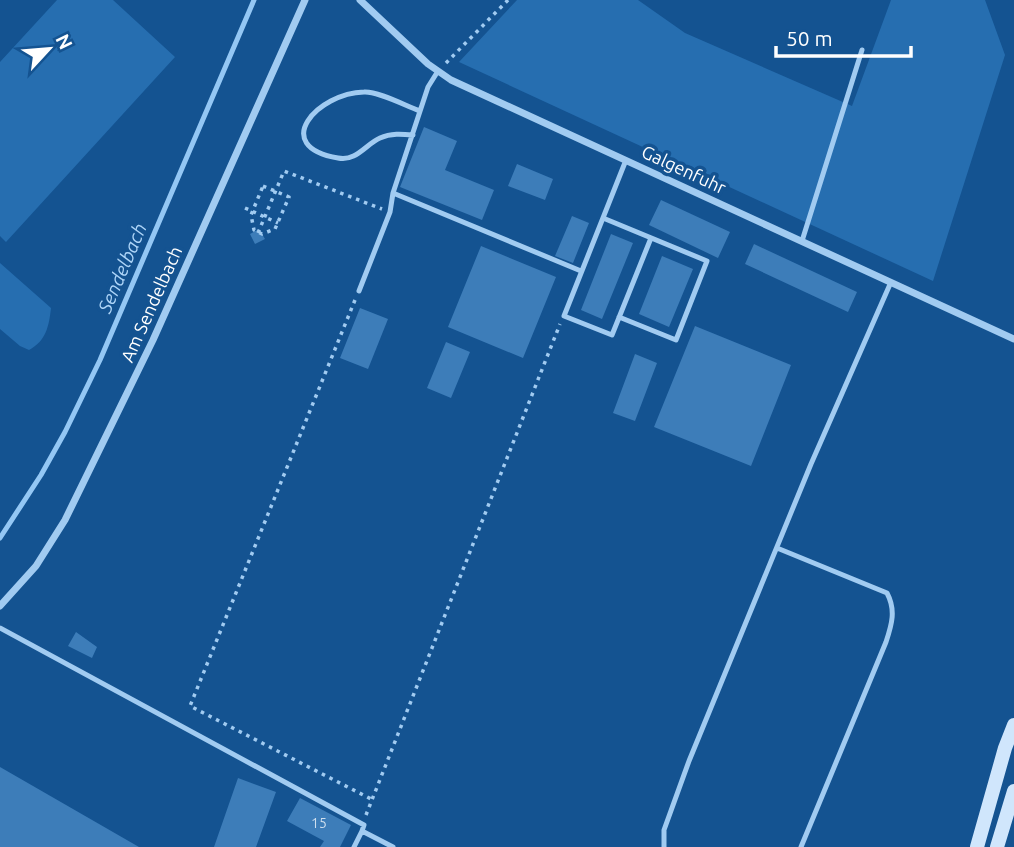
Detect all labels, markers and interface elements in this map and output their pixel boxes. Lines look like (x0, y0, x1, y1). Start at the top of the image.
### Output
north arrow (14, 14, 84, 84)
scale bar (776, 14, 911, 58)
text: 50 m (786, 26, 833, 50)
text: N (51, 30, 77, 53)
street label: Galgenfuhr (639, 141, 729, 197)
water label: Sendelbach (93, 220, 151, 317)
street label: Am Sendelbach (117, 243, 185, 365)
house number: 15 (311, 815, 327, 831)

